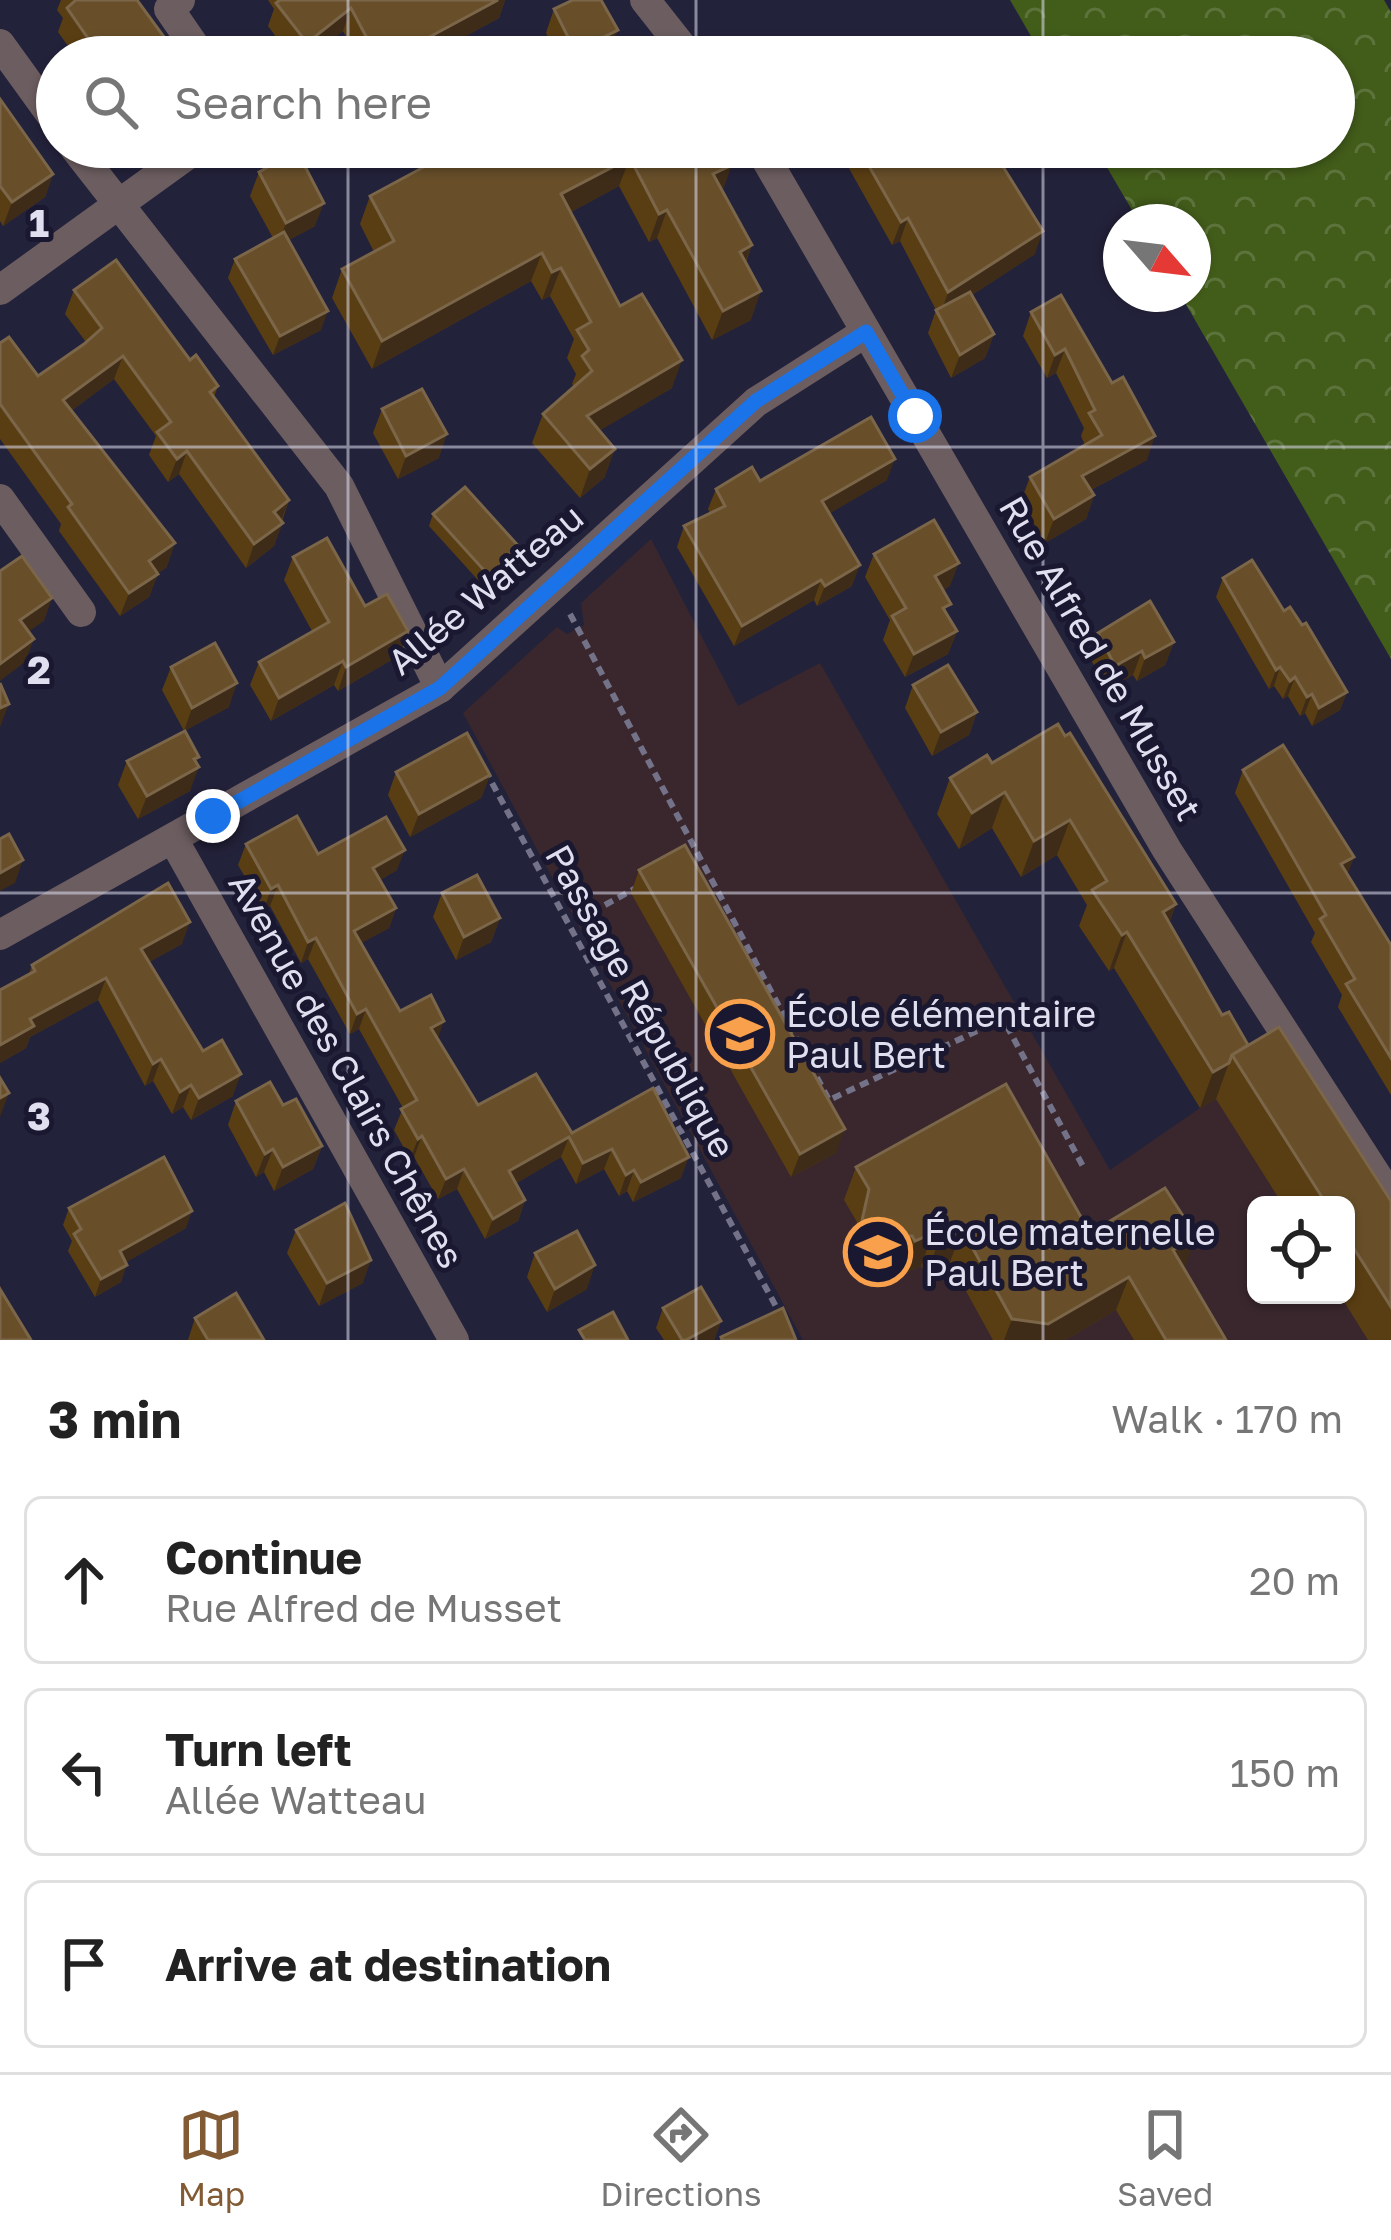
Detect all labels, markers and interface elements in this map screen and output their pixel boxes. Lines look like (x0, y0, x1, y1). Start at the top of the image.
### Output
search box (36, 36, 1355, 168)
icon: search (78, 69, 144, 135)
text: Search here (174, 75, 432, 129)
text: 1 (29, 199, 49, 246)
north arrow (1103, 204, 1211, 312)
route start (888, 389, 942, 443)
street label: Rue Alfred de Musset (991, 488, 1211, 828)
street label: Allée Watteau (379, 495, 591, 683)
text: 2 (27, 646, 51, 693)
route end (186, 789, 240, 843)
street label: Passage République (537, 837, 745, 1165)
street label: Avenue des Clairs Chênes (220, 865, 474, 1275)
place label: École élémentaire Paul Bert (786, 992, 1096, 1076)
school or university icon: École élémentaire Paul Bert (705, 999, 775, 1069)
text: 3 (27, 1092, 51, 1139)
map controls (1247, 1196, 1355, 1304)
button: locate (1247, 1196, 1355, 1304)
place label: École maternelle Paul Bert (924, 1210, 1216, 1294)
school or university icon: École maternelle Paul Bert (843, 1217, 913, 1287)
text: 3 min (48, 1388, 181, 1449)
text: Walk · 170 m (1111, 1395, 1343, 1442)
text: Continue (165, 1530, 362, 1584)
icon: ahead (51, 1547, 117, 1613)
text: 20 m (1249, 1557, 1340, 1604)
text: Rue Alfred de Musset (165, 1584, 562, 1631)
text: Turn left (165, 1722, 352, 1776)
icon: left (51, 1739, 117, 1805)
text: 150 m (1230, 1749, 1340, 1796)
text: Allée Watteau (165, 1776, 427, 1823)
icon: arrive (51, 1931, 117, 1997)
text: Arrive at destination (165, 1937, 611, 1991)
tab: Map (178, 2102, 245, 2213)
tab: Directions (600, 2102, 762, 2213)
tab: Saved (1117, 2102, 1213, 2213)

